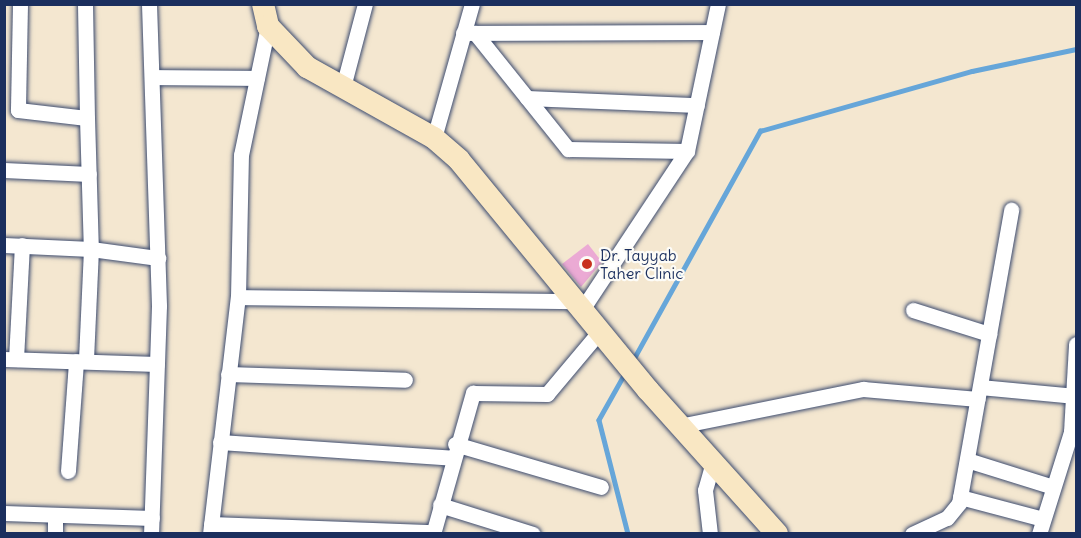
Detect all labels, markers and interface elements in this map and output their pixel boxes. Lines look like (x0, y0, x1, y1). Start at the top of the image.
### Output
place label: Dr. Tayyab Taher Clinic (600, 245, 683, 283)
marker: Dr. Tayyab Taher Clinic (578, 255, 596, 273)

